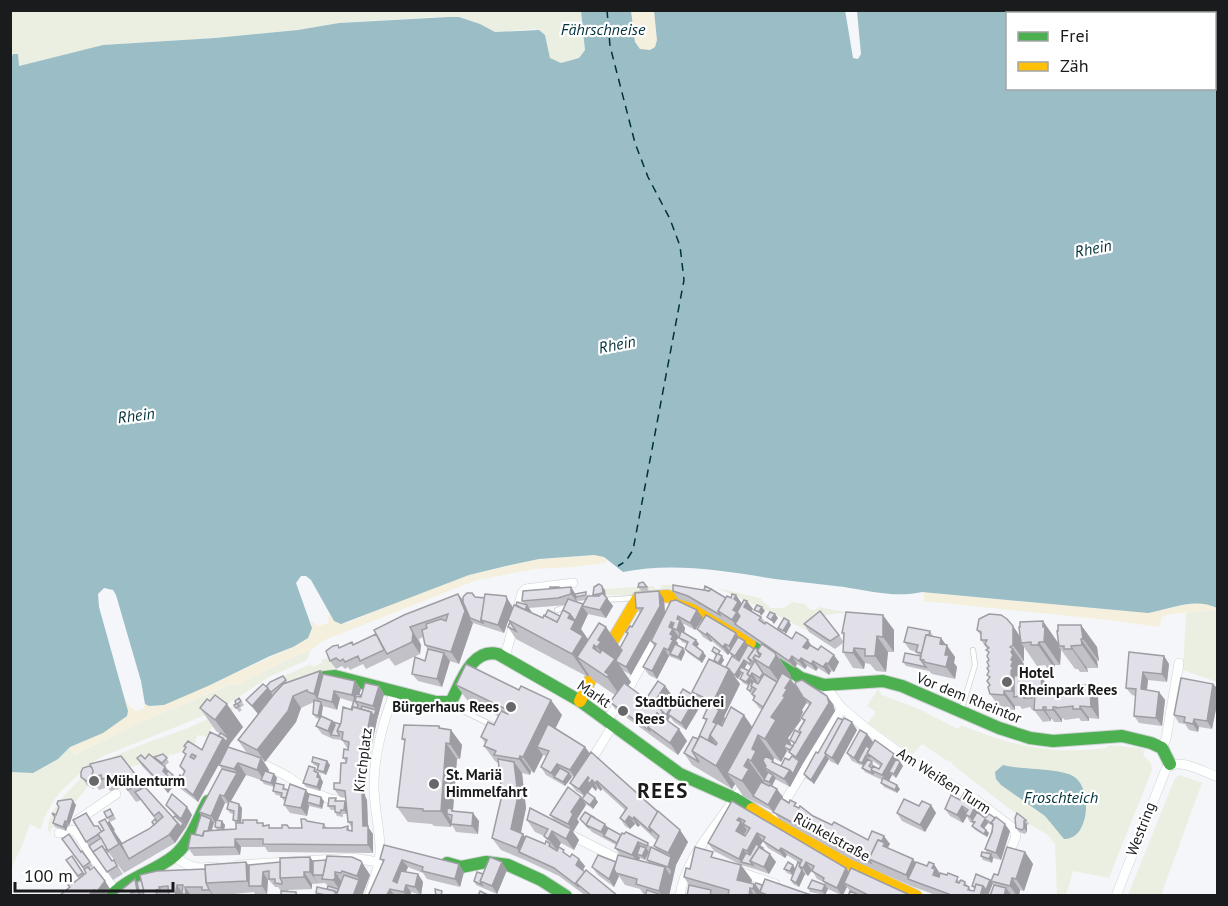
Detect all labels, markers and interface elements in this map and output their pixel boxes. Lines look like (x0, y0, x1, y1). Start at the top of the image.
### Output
legend (1006, 12, 1216, 90)
water label: Fährschneise (561, 19, 646, 39)
text: Frei (1060, 24, 1089, 47)
text: Zäh (1060, 54, 1089, 77)
water label: Rhein (1073, 235, 1113, 261)
water label: Rhein (597, 331, 637, 357)
water label: Rhein (116, 403, 156, 427)
place label: Hotel Rheinpark Rees (1019, 663, 1117, 699)
street label: Vor dem Rheintor (913, 667, 1025, 727)
street label: Markt (574, 675, 615, 712)
marker: Hotel Rheinpark Rees (1000, 675, 1014, 689)
place label: Stadtbücherei Rees (635, 692, 724, 728)
place label: Bürgerhaus Rees (392, 697, 499, 716)
marker: Bürgerhaus Rees (504, 700, 518, 714)
marker: Stadtbücherei Rees (616, 704, 630, 718)
street label: Kirchplatz (349, 727, 376, 793)
street label: Am Weißen Turm (894, 743, 995, 818)
place label: St. Mariä Himmelfahrt (446, 765, 528, 801)
place label: Mühlenturm (106, 771, 185, 790)
marker: Mühlenturm (87, 774, 101, 788)
marker: St. Mariä Himmelfahrt (427, 777, 441, 791)
district label: REES (637, 777, 689, 804)
water label: Froschteich (1024, 787, 1098, 807)
street label: Westring (1122, 799, 1159, 858)
street label: Rünkelstraße (791, 808, 874, 865)
scale bar (15, 855, 172, 893)
text: 100 m (24, 864, 73, 887)

